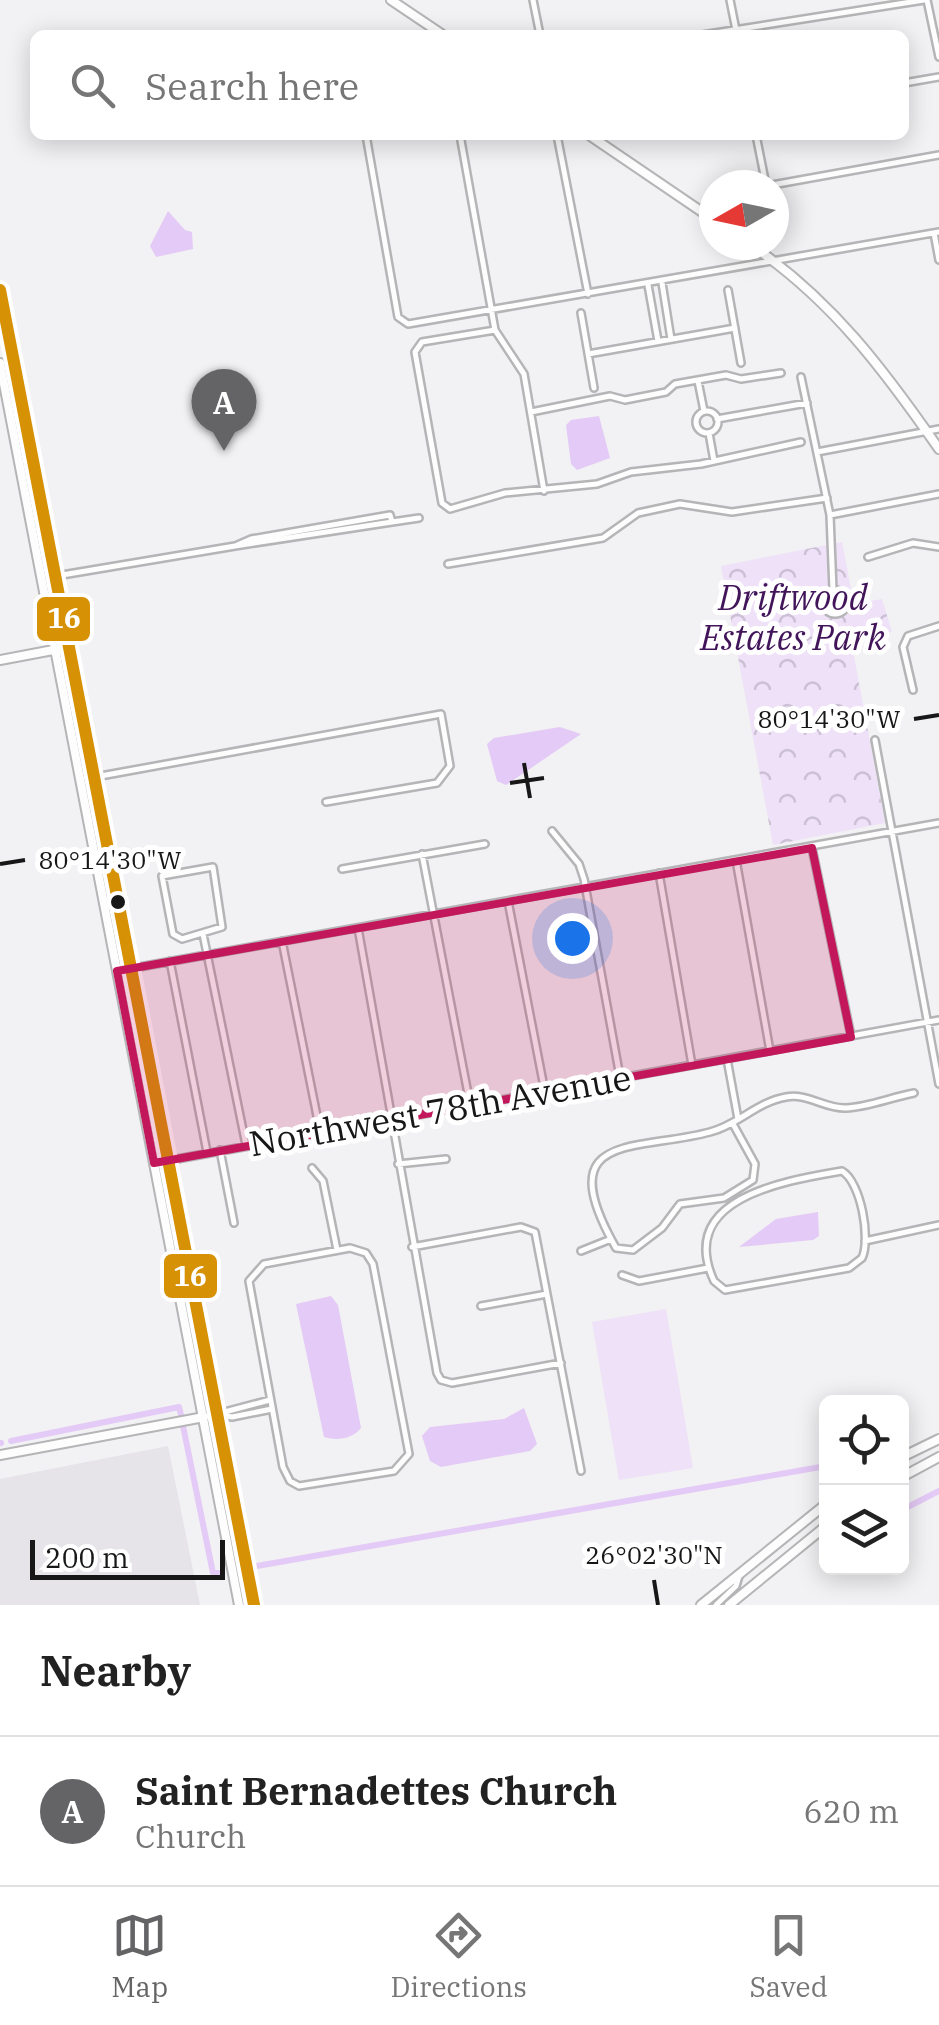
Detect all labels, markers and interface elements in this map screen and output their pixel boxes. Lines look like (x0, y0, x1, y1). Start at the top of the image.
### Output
search box (30, 30, 909, 140)
icon: search (65, 58, 120, 113)
text: Search here (145, 61, 359, 110)
north arrow (699, 170, 789, 260)
pin: A (192, 368, 256, 451)
park label: Driftwood Estates Park (699, 574, 886, 660)
line badge: 16 (35, 595, 92, 643)
text: 16 (47, 599, 81, 636)
text: 80°14'30"W (758, 702, 900, 735)
text: 80°14'30"W (39, 843, 181, 876)
unlabelled marker (108, 892, 128, 912)
your location (547, 913, 598, 964)
street label: Northwest 78th Avenue (246, 1054, 634, 1166)
line badge: 16 (162, 1252, 219, 1300)
text: 16 (173, 1257, 207, 1294)
map controls (819, 1395, 909, 1575)
button: locate (819, 1395, 909, 1485)
button: layers (819, 1485, 909, 1575)
scale bar (30, 1535, 225, 1580)
text: 26°02'30"N (585, 1538, 723, 1571)
text: 200 m (45, 1539, 129, 1576)
text: Nearby (40, 1643, 191, 1698)
text: Saint Bernadettes Church (135, 1766, 617, 1815)
text: A (61, 1790, 84, 1832)
text: 620 m (803, 1790, 899, 1832)
text: Church (135, 1815, 246, 1857)
tab: Map (111, 1908, 168, 2005)
tab: Directions (390, 1908, 527, 2005)
tab: Saved (749, 1908, 828, 2005)

